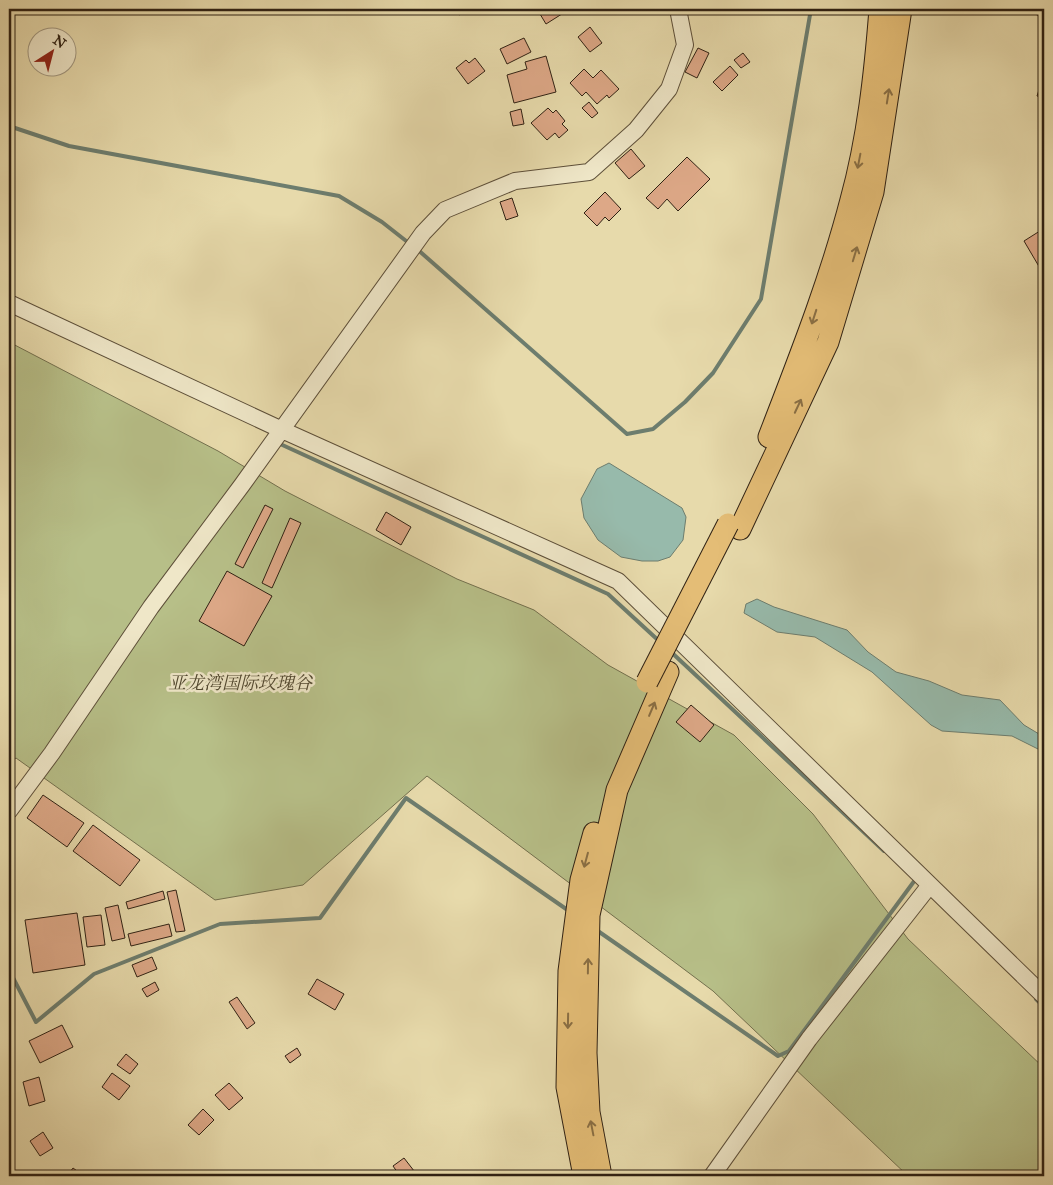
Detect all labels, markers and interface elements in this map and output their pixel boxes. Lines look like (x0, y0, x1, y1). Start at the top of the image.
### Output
north arrow (28, 28, 78, 78)
text: N (50, 32, 69, 52)
one-way arrow (883, 88, 893, 104)
one-way arrow (854, 152, 863, 168)
one-way arrow (850, 247, 860, 263)
one-way arrow (808, 308, 818, 324)
one-way arrow (794, 399, 803, 414)
park label: 亚龙湾国际玫瑰谷 (168, 672, 313, 694)
one-way arrow (647, 702, 657, 717)
one-way arrow (581, 852, 590, 868)
one-way arrow (583, 958, 593, 974)
one-way arrow (563, 1012, 573, 1029)
one-way arrow (587, 1121, 597, 1137)

